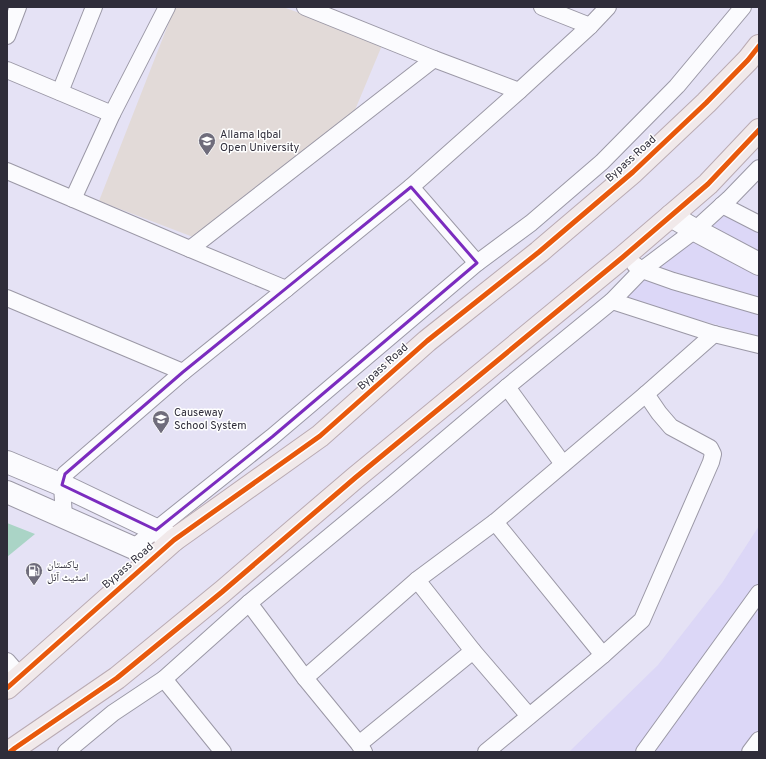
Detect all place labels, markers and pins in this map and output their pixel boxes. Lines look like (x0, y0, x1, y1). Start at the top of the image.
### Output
place label: Allama Iqbal Open University (220, 128, 300, 155)
school or university icon: Allama Iqbal Open University (197, 131, 217, 156)
place label: Causeway School System (174, 406, 247, 433)
school or university icon: Causeway School System (151, 409, 171, 434)
place label: پاکستان اسٹیٹ آئل (47, 558, 89, 585)
fuel station icon: پاکستان اسٹیٹ آئل (24, 561, 44, 586)

